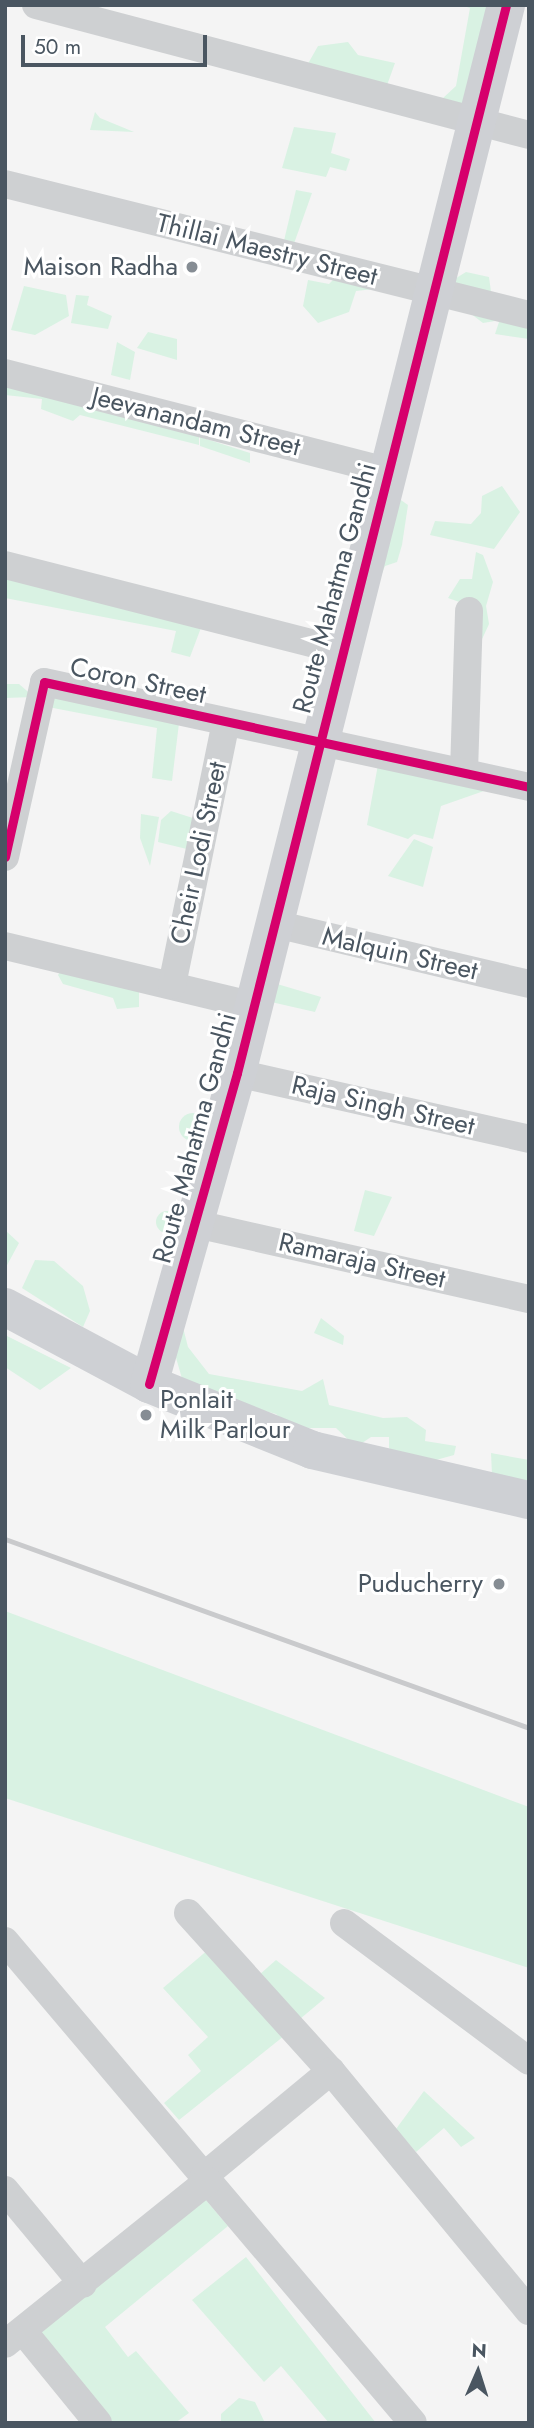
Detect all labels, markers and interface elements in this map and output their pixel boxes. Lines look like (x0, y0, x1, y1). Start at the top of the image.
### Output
scale bar (24, 21, 210, 65)
text: 50 m (34, 32, 81, 62)
street label: Thillai Maestry Street (153, 208, 381, 292)
place label: Maison Radha (24, 251, 178, 283)
marker: Maison Radha (184, 259, 200, 275)
street label: Jeevanandam Street (88, 381, 304, 463)
street label: Route Mahatma Gandhi (287, 459, 383, 717)
street label: Coron Street (67, 651, 209, 711)
street label: Cheir Lodi Street (164, 759, 234, 947)
street label: Malquin Street (319, 921, 481, 987)
street label: Route Mahatma Gandhi (147, 1009, 243, 1267)
street label: Raja Singh Street (288, 1070, 478, 1142)
street label: Ramaraja Street (276, 1227, 448, 1295)
place label: Ponlait Milk Parlour (160, 1384, 291, 1446)
marker: Ponlait Milk Parlour (138, 1407, 154, 1423)
place label: Puducherry (358, 1568, 483, 1600)
marker: Puducherry (489, 1574, 509, 1594)
north arrow (443, 2337, 513, 2407)
text: N (471, 2337, 487, 2364)

